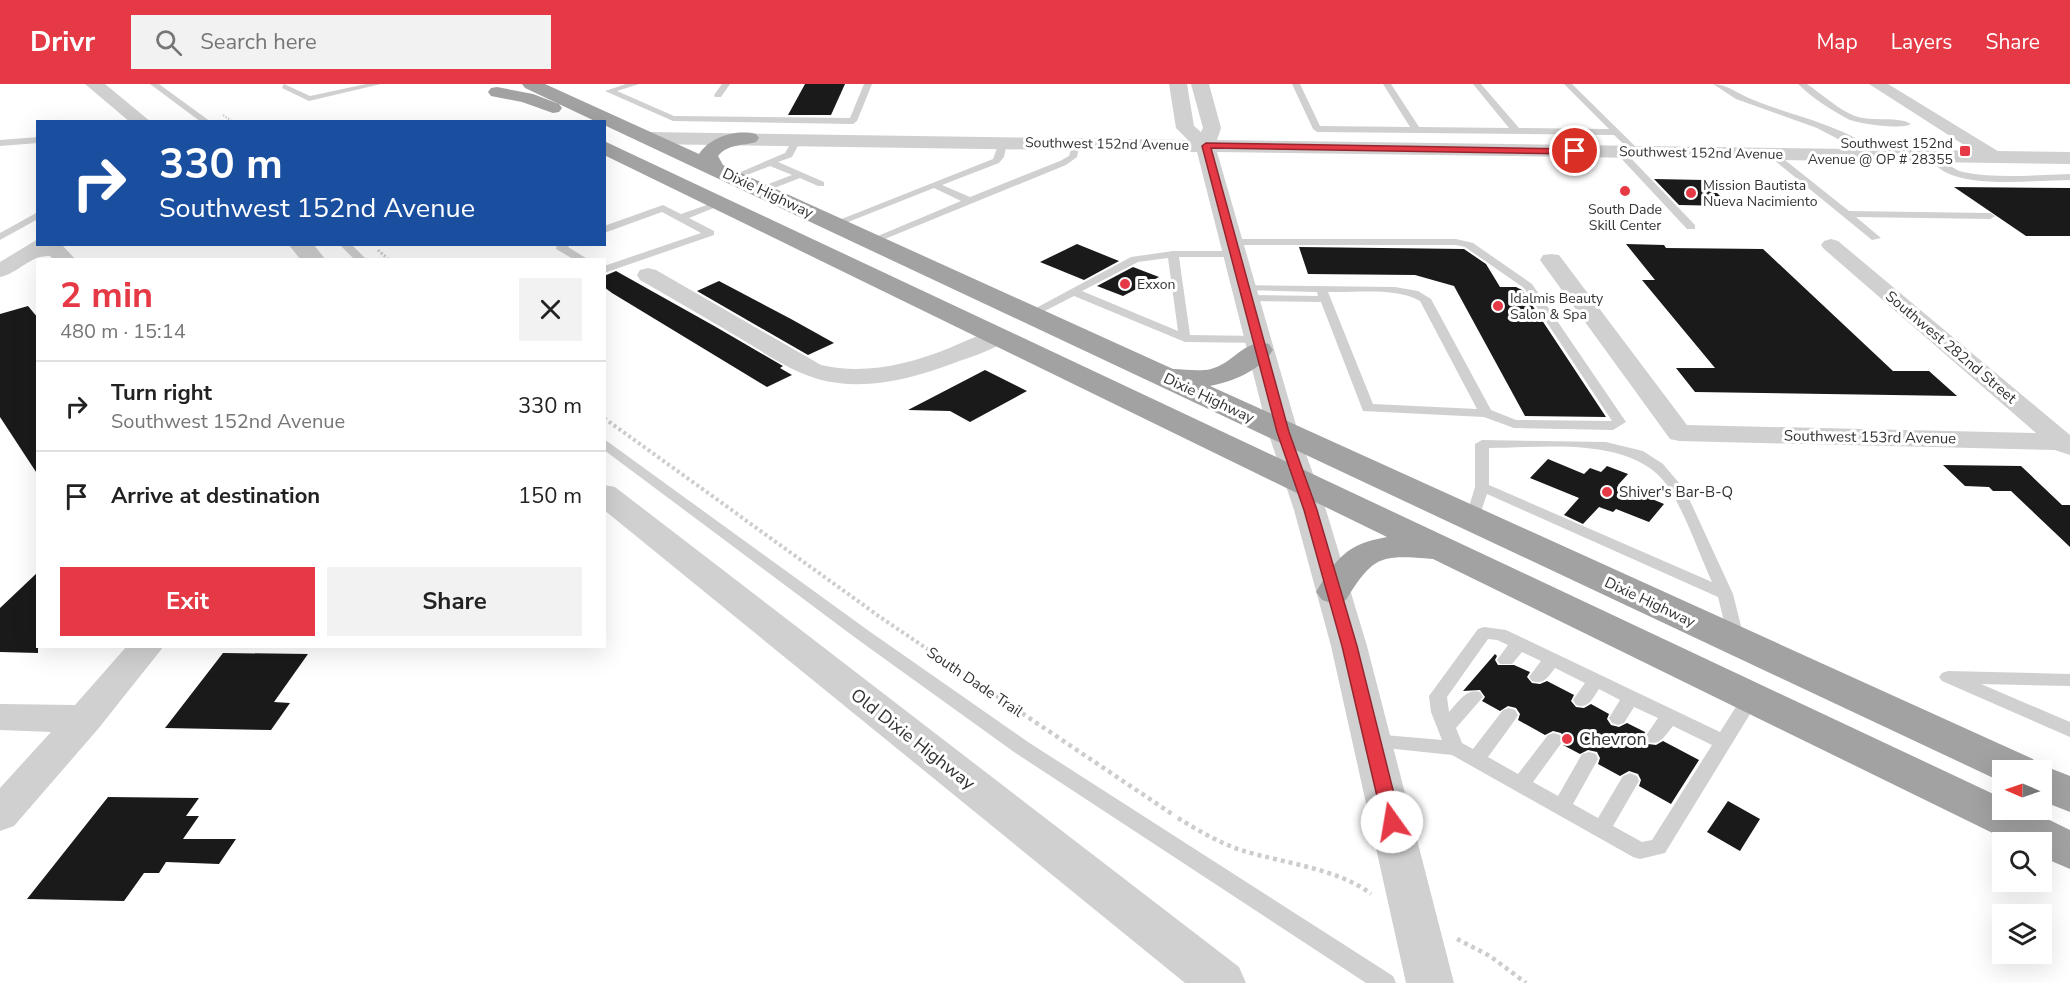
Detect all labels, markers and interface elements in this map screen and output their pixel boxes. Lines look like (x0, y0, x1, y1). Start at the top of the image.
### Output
search box (131, 15, 551, 69)
text: Drivr (30, 23, 95, 61)
icon: search (152, 26, 185, 59)
text: Search here (200, 27, 317, 57)
text: Map (1816, 28, 1858, 56)
text: Layers (1891, 28, 1952, 56)
text: Share (1985, 28, 2040, 56)
pin (1549, 125, 1600, 176)
street label: Southwest 152nd Avenue (1025, 133, 1189, 155)
icon: arrive (1558, 134, 1591, 167)
place label: Southwest 152nd Avenue @ OP # 28355 (1808, 134, 1953, 169)
text: 330 m (159, 136, 283, 193)
street label: Southwest 152nd Avenue (1619, 142, 1783, 164)
icon: right (60, 144, 138, 222)
marker: Southwest 152nd Avenue @ OP # 28355 (1958, 144, 1972, 158)
street label: Dixie Highway (719, 163, 817, 223)
place label: Mission Bautista Nueva Nacimiento (1703, 176, 1818, 211)
marker: South Dade Skill Center (1618, 184, 1632, 198)
marker: Mission Bautista Nueva Nacimiento (1684, 186, 1698, 200)
text: Southwest 152nd Avenue (159, 190, 475, 227)
place label: South Dade Skill Center (1588, 200, 1662, 235)
text: 2 min (60, 271, 153, 320)
place label: Exxon (1137, 275, 1175, 294)
marker: Exxon (1118, 277, 1132, 291)
button: close (519, 278, 582, 341)
street label: Southwest 282nd Street (1881, 286, 2021, 408)
place label: Idalmis Beauty Salon & Spa (1510, 289, 1604, 324)
marker: Idalmis Beauty Salon & Spa (1491, 299, 1505, 313)
text: 480 m · 15:14 (60, 318, 186, 345)
street label: Dixie Highway (1160, 368, 1258, 428)
text: Turn right (111, 378, 212, 408)
icon: right (60, 390, 93, 423)
text: 330 m (518, 391, 582, 421)
text: Southwest 152nd Avenue (111, 408, 345, 435)
street label: Southwest 153rd Avenue (1784, 425, 1956, 449)
icon: arrive (60, 480, 93, 513)
text: Arrive at destination (111, 481, 320, 511)
text: 150 m (518, 481, 582, 511)
place label: Shiver's Bar-B-Q (1619, 482, 1733, 502)
marker: Shiver's Bar-B-Q (1600, 485, 1614, 499)
button: Exit (60, 567, 315, 636)
button: Share (327, 567, 582, 636)
street label: Dixie Highway (1601, 572, 1699, 632)
street label: South Dade Trail (923, 642, 1028, 722)
street label: Old Dixie Highway (846, 683, 981, 796)
place label: Chevron (1579, 727, 1647, 751)
marker: Chevron (1560, 732, 1574, 746)
north arrow (1992, 760, 2052, 820)
map controls (1992, 760, 2052, 964)
position arrow (1360, 790, 1424, 854)
button: search (1992, 832, 2052, 892)
button: layers (1992, 904, 2052, 964)

